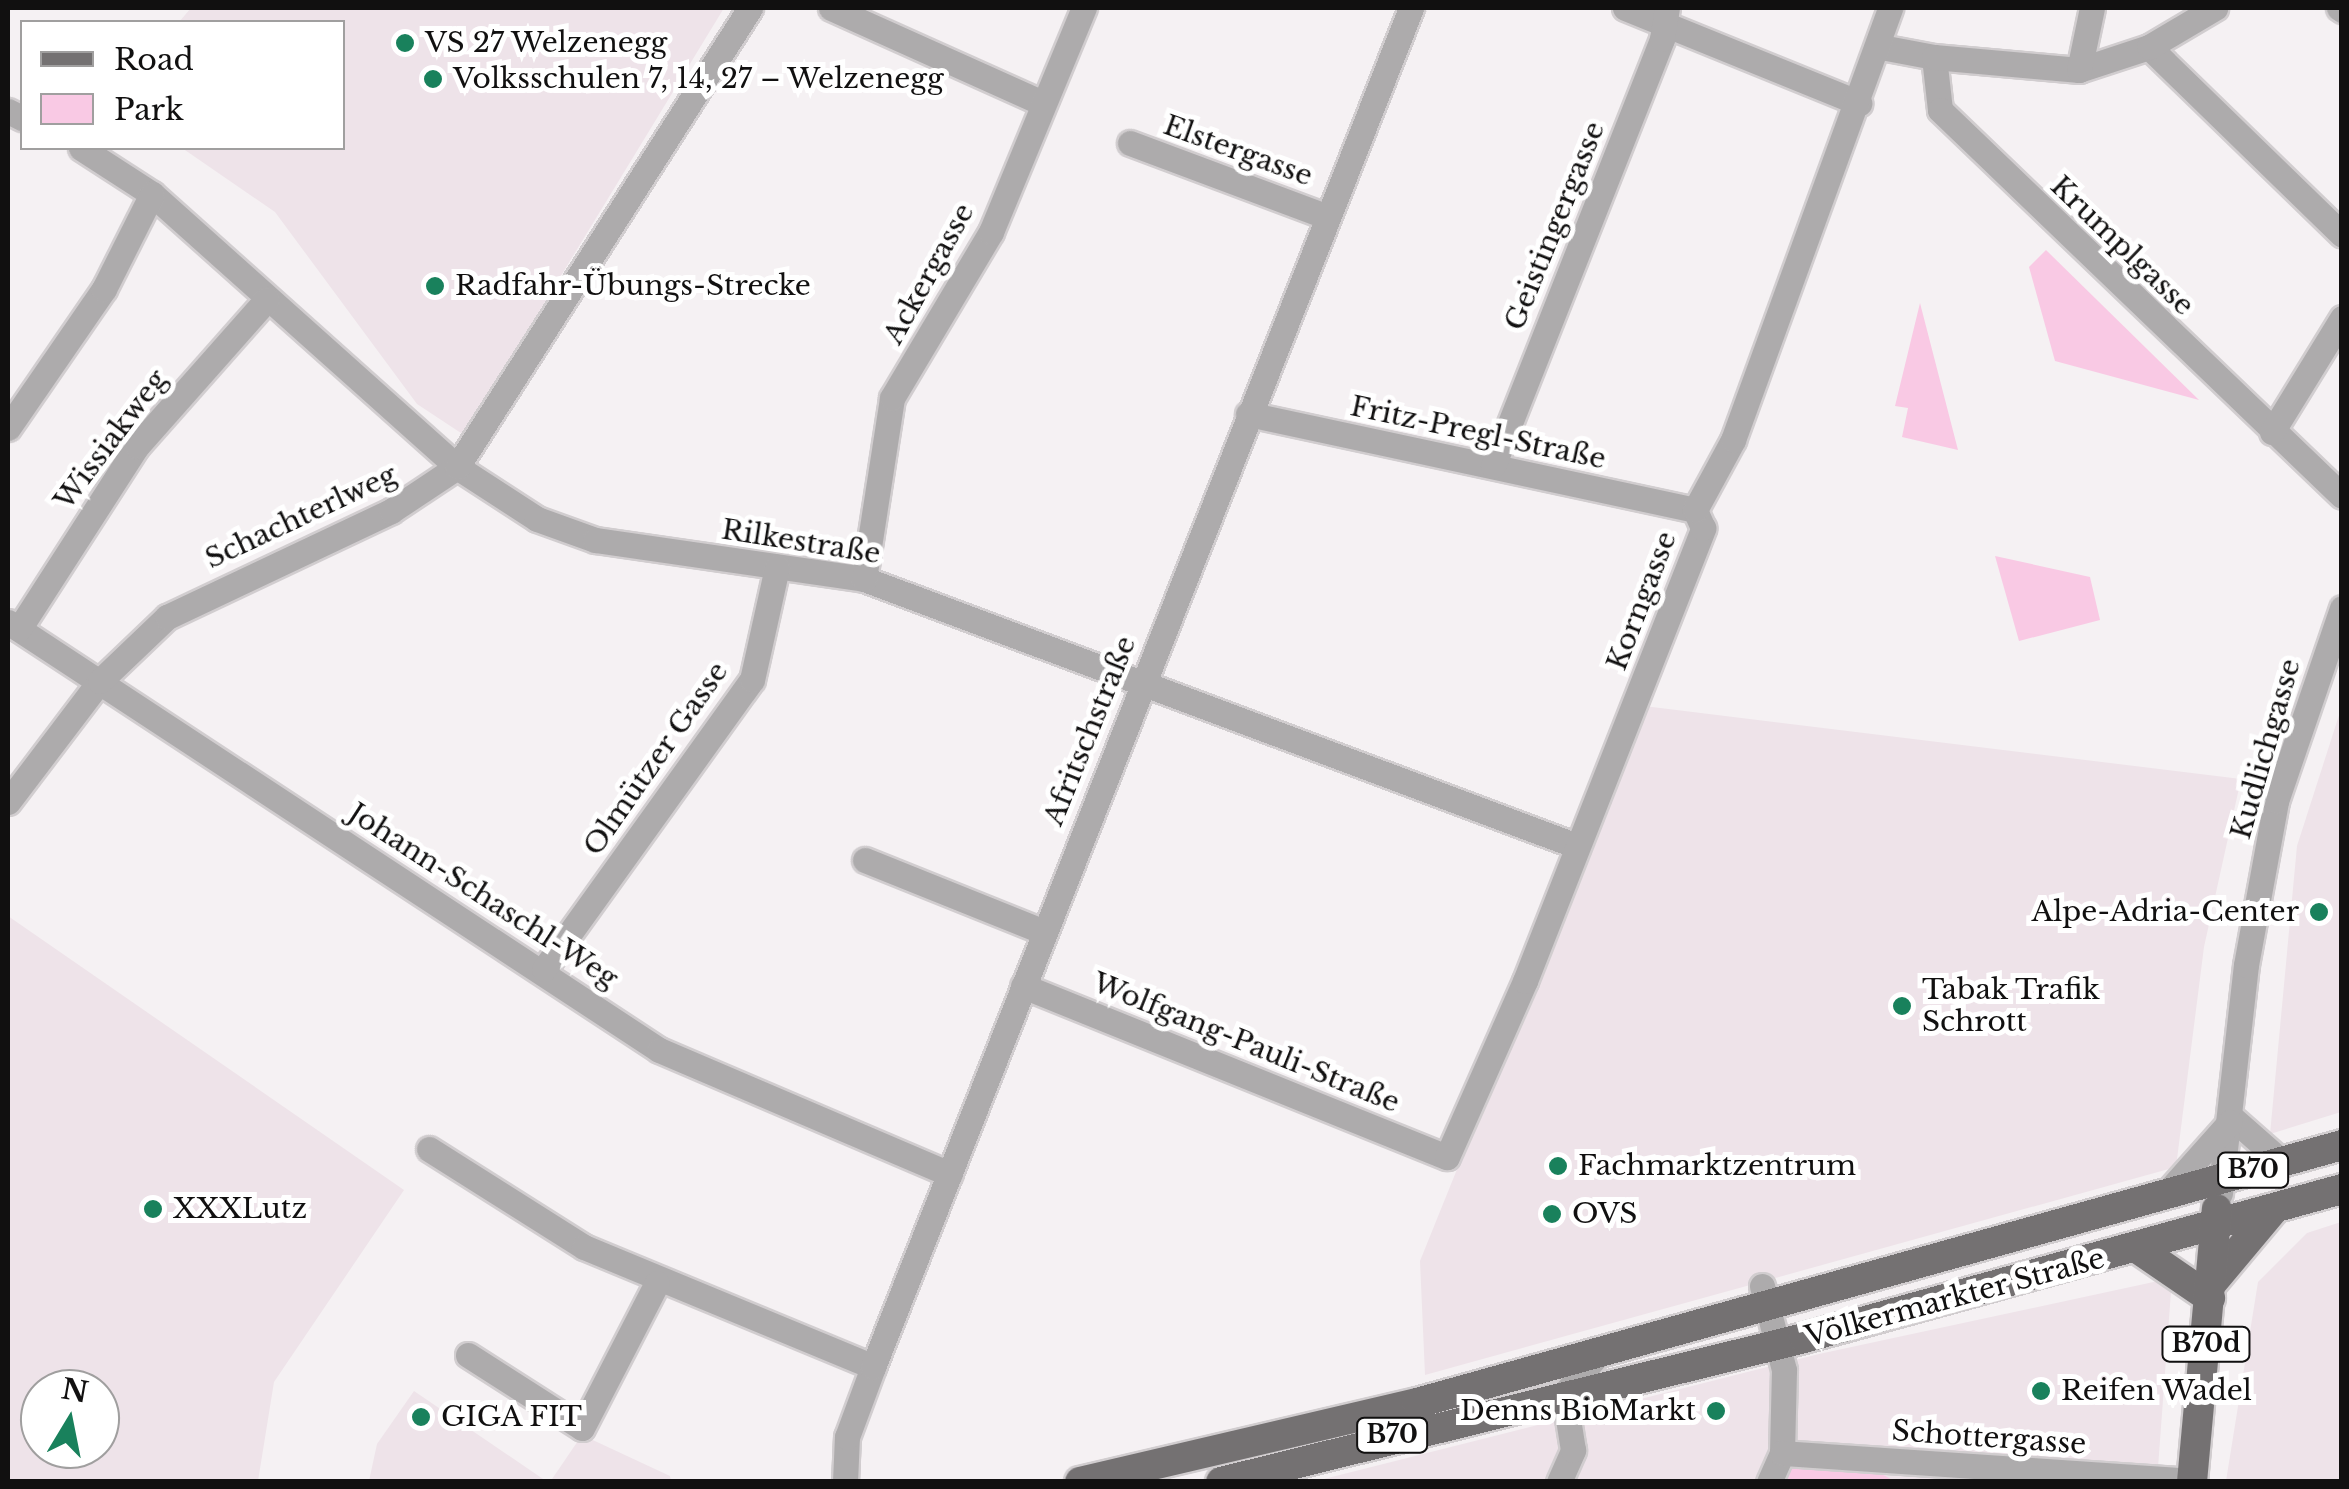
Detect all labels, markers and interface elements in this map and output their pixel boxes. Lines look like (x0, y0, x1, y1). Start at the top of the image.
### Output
legend (20, 20, 345, 150)
place label: VS 27 Welzenegg (425, 26, 668, 60)
marker: VS 27 Welzenegg (394, 32, 416, 54)
text: Road (114, 41, 194, 78)
place label: Volksschulen 7, 14, 27 – Welzenegg (453, 62, 945, 96)
marker: Volksschulen 7, 14, 27 – Welzenegg (422, 68, 444, 90)
text: Park (114, 91, 184, 128)
street label: Elstergasse (1159, 109, 1317, 193)
street label: Geistingergasse (1498, 117, 1612, 335)
street label: Krumplgasse (2043, 169, 2201, 323)
street label: Ackergasse (877, 198, 981, 350)
place label: Radfahr-Übungs-Strecke (455, 269, 811, 303)
marker: Radfahr-Übungs-Strecke (424, 275, 446, 297)
street label: Wissiakweg (48, 364, 174, 516)
street label: Fritz-Pregl-Straße (1347, 390, 1609, 476)
street label: Schachterlweg (200, 458, 402, 576)
street label: Rilkestraße (719, 513, 883, 571)
street label: Korngasse (1600, 527, 1684, 675)
street label: Afritschstraße (1037, 632, 1143, 830)
street label: Kudlichgasse (2224, 655, 2308, 843)
street label: Olmützer Gasse (577, 656, 735, 862)
street label: Johann-Schaschl-Weg (342, 796, 624, 996)
place label: Alpe-Adria-Center (2032, 895, 2299, 929)
marker: Alpe-Adria-Center (2308, 901, 2330, 923)
street label: Wolfgang-Pauli-Straße (1088, 966, 1404, 1120)
place label: Tabak Trafik Schrott (1922, 973, 2101, 1039)
marker: Tabak Trafik Schrott (1891, 995, 1913, 1017)
place label: Fachmarktzentrum (1578, 1149, 1856, 1183)
road number: B70 (2216, 1150, 2290, 1190)
marker: Fachmarktzentrum (1547, 1155, 1569, 1177)
place label: XXXLutz (173, 1192, 307, 1226)
place label: OVS (1572, 1197, 1637, 1231)
marker: XXXLutz (142, 1198, 164, 1220)
marker: OVS (1541, 1203, 1563, 1225)
street label: Völkermarkter Straße (1801, 1242, 2109, 1354)
road number: B70d (2161, 1324, 2251, 1364)
north arrow (20, 1369, 120, 1469)
text: N (59, 1371, 91, 1410)
place label: Reifen Wadel (2061, 1374, 2253, 1408)
marker: Reifen Wadel (2030, 1380, 2052, 1402)
place label: Denns BioMarkt (1460, 1394, 1696, 1428)
place label: GIGA FIT (441, 1400, 583, 1434)
marker: Denns BioMarkt (1705, 1400, 1727, 1422)
marker: GIGA FIT (410, 1406, 432, 1428)
street label: Schottergasse (1891, 1414, 2087, 1462)
road number: B70 (1354, 1415, 1430, 1455)

